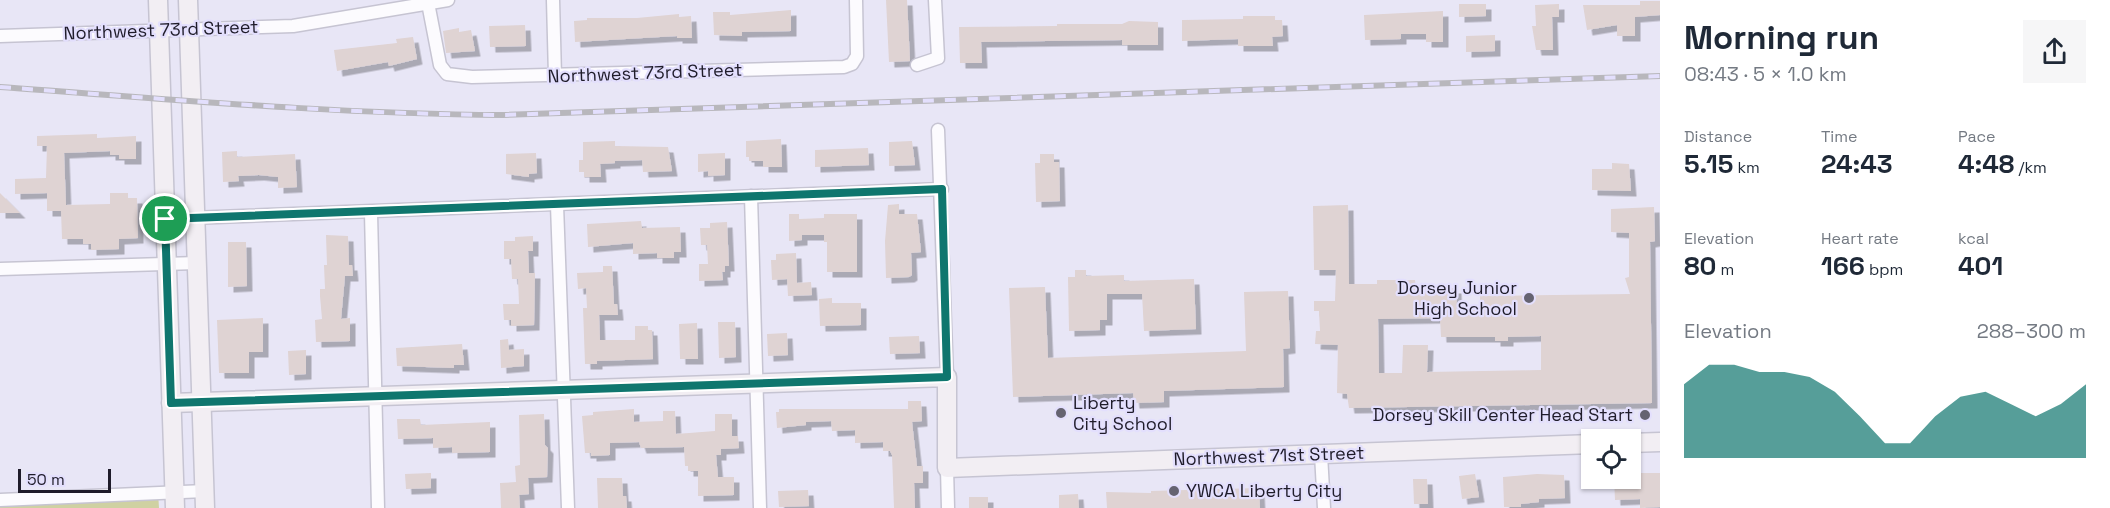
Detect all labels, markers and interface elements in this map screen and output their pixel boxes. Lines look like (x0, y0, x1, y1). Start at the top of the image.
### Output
street label: Northwest 73rd Street (63, 15, 259, 44)
text: Morning run (1684, 17, 1879, 59)
button: share (2023, 20, 2086, 83)
street label: Northwest 73rd Street (547, 58, 743, 87)
text: 08:43 · 5 × 1.0 km (1684, 61, 1847, 87)
text: Distance (1684, 126, 1752, 147)
text: Time (1821, 126, 1857, 147)
text: Pace (1958, 126, 1995, 147)
text: 5.15 (1684, 147, 1733, 181)
text: 24:43 (1821, 147, 1893, 181)
text: 4:48 (1958, 147, 2014, 181)
text: km (1733, 157, 1760, 178)
text: /km (2014, 157, 2047, 178)
pin (139, 193, 190, 244)
icon: arrive (148, 202, 181, 235)
text: Elevation (1684, 228, 1754, 249)
text: Heart rate (1821, 228, 1899, 249)
text: kcal (1958, 228, 1989, 249)
text: 80 (1684, 249, 1716, 283)
text: 166 (1821, 249, 1865, 283)
text: 401 (1958, 249, 2003, 283)
text: m (1716, 259, 1734, 280)
text: bpm (1865, 259, 1903, 280)
place label: Dorsey Junior High School (1397, 276, 1517, 320)
marker: Dorsey Junior High School (1522, 291, 1536, 305)
text: Elevation (1684, 318, 1772, 344)
text: 288–300 m (1977, 318, 2086, 344)
place label: Liberty City School (1073, 391, 1172, 435)
place label: Dorsey Skill Center Head Start (1373, 403, 1633, 426)
marker: Liberty City School (1054, 406, 1068, 420)
marker: Dorsey Skill Center Head Start (1638, 408, 1652, 422)
map controls (1581, 429, 1641, 489)
button: locate (1581, 429, 1641, 489)
street label: Northwest 71st Street (1173, 441, 1365, 470)
scale bar (18, 466, 111, 494)
text: 50 m (27, 469, 65, 490)
place label: YWCA Liberty City (1186, 479, 1342, 502)
marker: YWCA Liberty City (1167, 484, 1181, 498)

